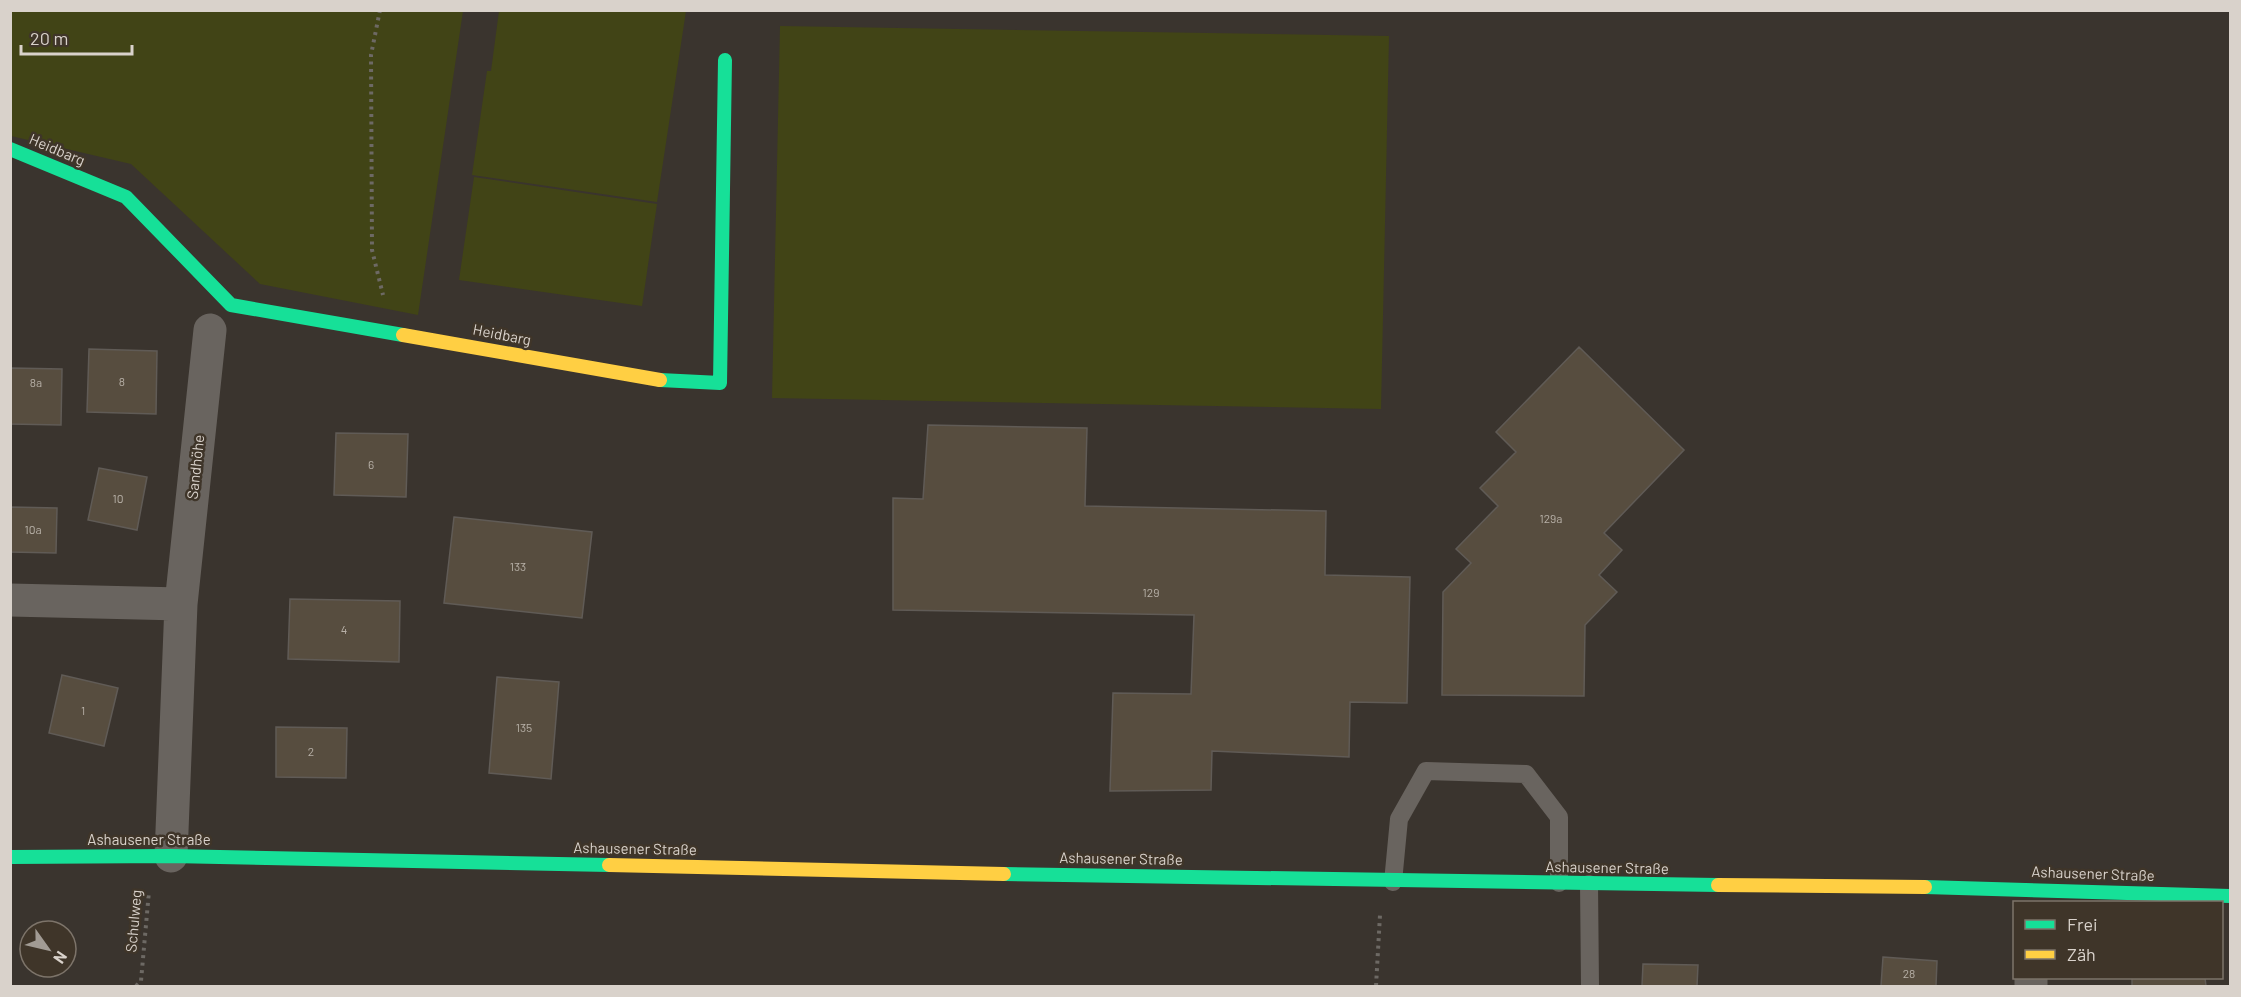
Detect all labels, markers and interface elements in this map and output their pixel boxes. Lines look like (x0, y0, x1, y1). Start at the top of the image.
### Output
scale bar (21, 18, 132, 56)
text: 20 m (30, 27, 68, 49)
street label: Heidbarg (27, 129, 88, 169)
street label: Heidbarg (472, 320, 533, 348)
house number: 8 (119, 374, 125, 388)
house number: 8a (30, 375, 42, 389)
street label: Sandhöhe (183, 434, 207, 500)
house number: 6 (368, 457, 374, 471)
house number: 10 (113, 491, 123, 505)
house number: 129a (1539, 511, 1563, 525)
house number: 10a (24, 522, 42, 536)
house number: 133 (510, 559, 526, 573)
house number: 129 (1143, 585, 1159, 599)
house number: 4 (341, 622, 347, 636)
house number: 1 (81, 703, 85, 717)
house number: 135 (516, 720, 532, 734)
house number: 2 (308, 744, 314, 758)
street label: Ashausener Straße (87, 830, 211, 848)
street label: Ashausener Straße (573, 838, 697, 858)
street label: Ashausener Straße (1059, 848, 1183, 868)
street label: Ashausener Straße (1545, 857, 1669, 877)
street label: Ashausener Straße (2031, 862, 2155, 884)
street label: Schulweg (121, 889, 145, 953)
legend (2013, 901, 2223, 979)
text: Frei (2067, 913, 2098, 935)
north arrow (18, 919, 78, 979)
text: Zäh (2067, 943, 2096, 965)
text: N (50, 948, 72, 967)
house number: 28 (1903, 966, 1915, 980)

